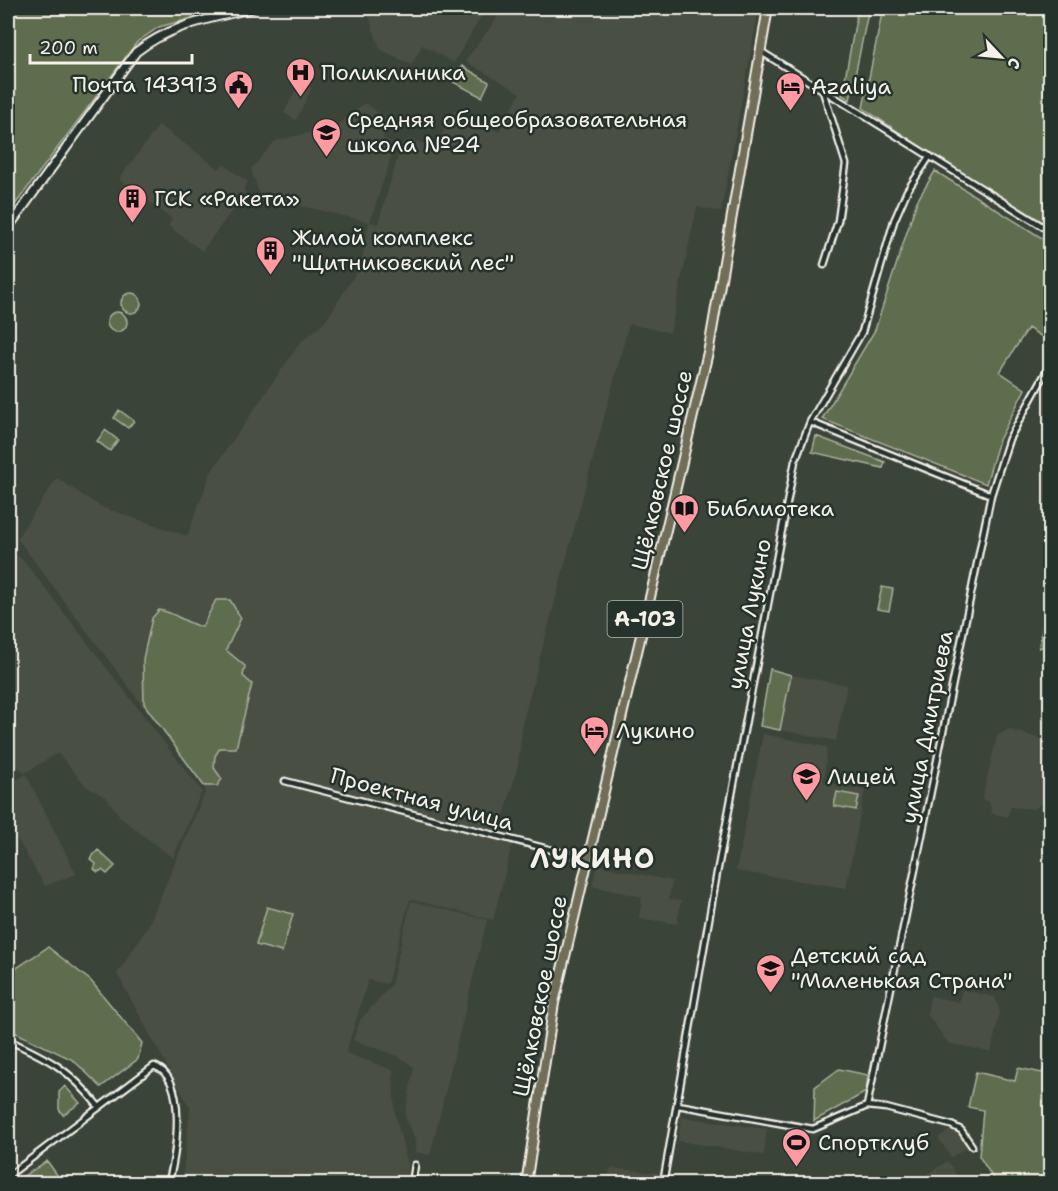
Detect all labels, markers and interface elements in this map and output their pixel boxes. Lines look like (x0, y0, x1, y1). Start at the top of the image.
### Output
scale bar (30, 27, 192, 65)
north arrow (971, 27, 1031, 87)
text: 200 m (39, 36, 98, 60)
text: С (1002, 54, 1026, 73)
hospital icon: Поликлиника (284, 56, 316, 98)
place label: Поликлиника (321, 58, 466, 87)
public building icon: Почта 143913 (223, 68, 255, 110)
place label: Почта 143913 (72, 70, 218, 99)
hotel icon: Azaliya (774, 70, 806, 112)
place label: Azaliya (811, 72, 892, 101)
place label: Средняя общеобразовательная школа №24 (347, 105, 687, 159)
school or university icon: Средняя общеобразовательная школа №24 (310, 116, 342, 158)
building icon: ГСК «Ракета» (117, 182, 149, 224)
place label: ГСК «Ракета» (154, 184, 300, 213)
place label: Жилой комплекс "Щитниковский лес" (292, 223, 514, 277)
building icon: Жилой комплекс "Щитниковский лес" (255, 234, 287, 276)
street label: Щёлковское шоссе (625, 367, 699, 573)
library icon: Библиотека (669, 492, 701, 534)
place label: Библиотека (706, 494, 835, 523)
street label: улица Лукино (720, 536, 778, 692)
road number: А-103 (608, 601, 682, 637)
street label: улица Дмитриева (894, 628, 960, 826)
hotel icon: Лукино (579, 714, 611, 756)
place label: Лукино (616, 716, 695, 745)
school or university icon: Лицей (790, 760, 822, 802)
street label: Проектная улица (327, 761, 517, 837)
place label: Лицей (827, 762, 896, 791)
district label: ЛУКИНО (530, 839, 656, 877)
street label: Щёлковское шоссе (506, 893, 574, 1099)
place label: Детский сад "Маленькая Страна" (791, 941, 1012, 995)
school or university icon: Детский сад "Маленькая Страна" (754, 952, 786, 994)
sports icon: Спортклуб (781, 1126, 813, 1168)
place label: Спортклуб (818, 1128, 929, 1157)

